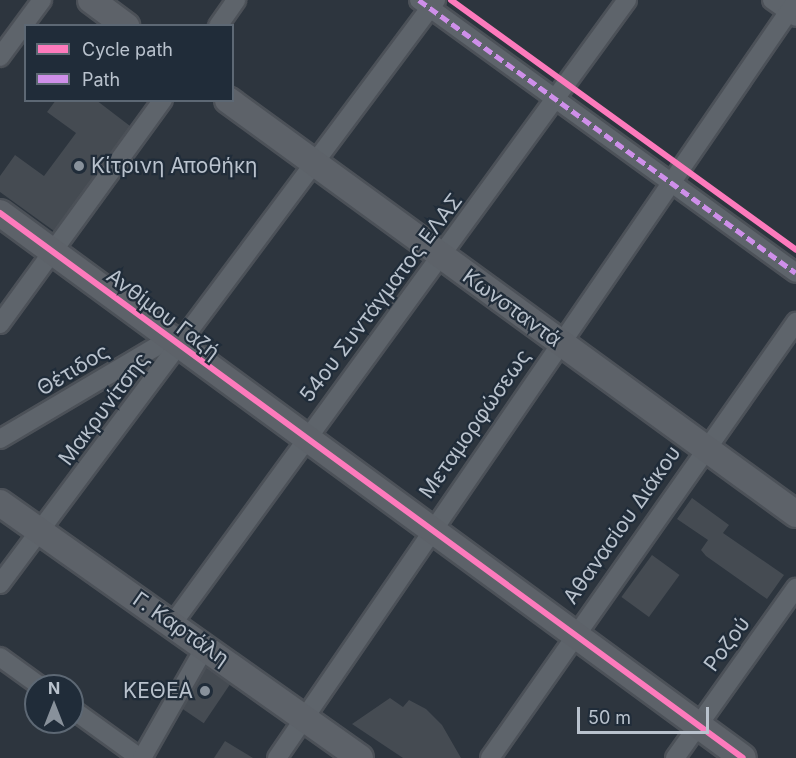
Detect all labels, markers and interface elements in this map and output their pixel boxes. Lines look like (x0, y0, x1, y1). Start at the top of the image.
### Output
legend (24, 24, 234, 102)
text: Cycle path (82, 39, 173, 60)
text: Path (82, 69, 120, 90)
place label: Κίτρινη Αποθήκη (91, 153, 257, 179)
marker: Κίτρινη Αποθήκη (72, 159, 86, 173)
street label: 54ου Συντάγματος ΕΛΑΣ (294, 189, 468, 407)
street label: Ανθίμου Γαζή (102, 263, 224, 365)
street label: Κωνσταντά (458, 264, 566, 352)
street label: Θέτιδος (32, 339, 114, 401)
street label: Μεταμορφώσεως (414, 344, 536, 504)
street label: Μακρυνίτσης (53, 348, 155, 470)
street label: Αθανασίου Διάκου (558, 441, 686, 609)
street label: Γ. Καρτάλη (128, 587, 234, 671)
street label: Ροζού (699, 612, 755, 676)
north arrow (24, 674, 84, 734)
text: N (48, 678, 60, 698)
place label: ΚΕΘΕΑ (123, 678, 193, 704)
marker: ΚΕΘΕΑ (198, 684, 212, 698)
scale bar (580, 695, 712, 733)
text: 50 m (588, 707, 631, 728)

